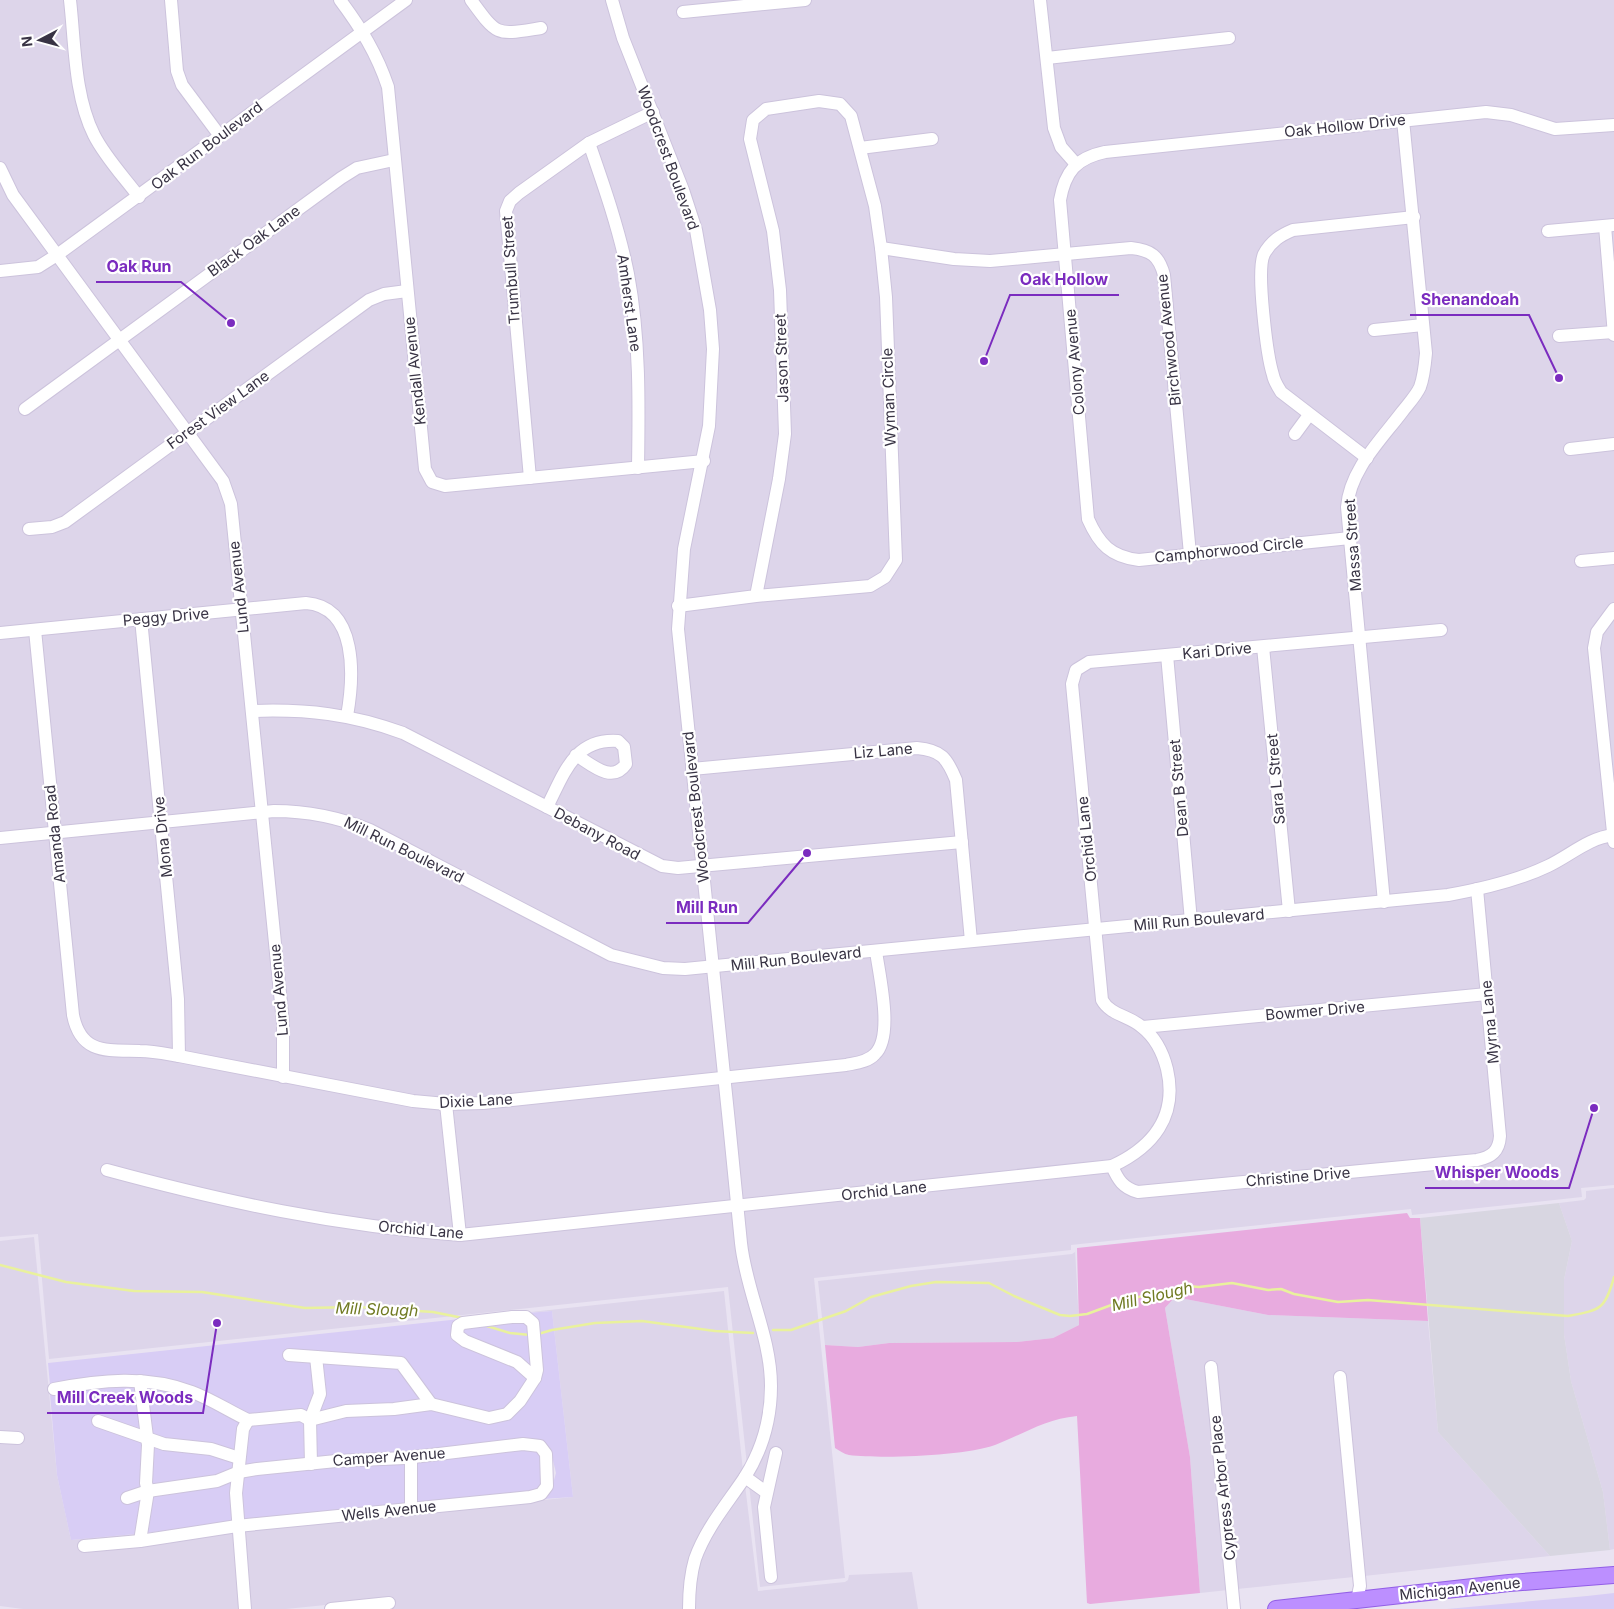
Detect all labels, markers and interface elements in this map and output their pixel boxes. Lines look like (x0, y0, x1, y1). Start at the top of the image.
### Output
north arrow (15, 15, 65, 65)
text: N (18, 35, 36, 48)
street label: Woodcrest Boulevard (634, 83, 703, 233)
street label: Oak Run Boulevard (147, 97, 266, 194)
street label: Oak Hollow Drive (1283, 110, 1407, 141)
street label: Black Oak Lane (204, 201, 304, 281)
street label: Trumbull Street (497, 215, 524, 325)
callout: Oak Run (96, 251, 181, 282)
street label: Amherst Lane (613, 253, 646, 353)
text: Oak Run (106, 256, 172, 276)
callout: Oak Hollow (1010, 264, 1119, 295)
text: Oak Hollow (1020, 269, 1109, 289)
street label: Birchwood Avenue (1152, 273, 1185, 407)
callout: Shenandoah (1410, 284, 1529, 315)
text: Shenandoah (1421, 289, 1519, 309)
street label: Colony Avenue (1060, 308, 1089, 416)
street label: Jason Street (770, 313, 793, 403)
street label: Kendall Avenue (399, 316, 430, 426)
street label: Wyman Circle (877, 347, 900, 447)
street label: Forest View Lane (163, 366, 273, 453)
street label: Massa Street (1340, 498, 1365, 592)
street label: Camphorwood Circle (1154, 532, 1304, 567)
street label: Lund Avenue (224, 540, 253, 634)
street label: Peggy Drive (122, 603, 210, 630)
street label: Kari Drive (1182, 638, 1252, 663)
street label: Woodcrest Boulevard (678, 730, 713, 884)
street label: Sara L Street (1262, 733, 1289, 825)
street label: Liz Lane (853, 738, 913, 763)
street label: Dean B Street (1165, 739, 1192, 837)
street label: Amanda Road (40, 784, 69, 884)
street label: Orchid Lane (1073, 795, 1100, 883)
street label: Mona Drive (149, 796, 176, 878)
street label: Debany Road (551, 803, 644, 864)
street label: Mill Run Boulevard (341, 812, 467, 887)
callout: Mill Run (666, 892, 748, 923)
text: Mill Run (676, 897, 738, 917)
street label: Mill Run Boulevard (1133, 904, 1265, 935)
street label: Mill Run Boulevard (730, 942, 862, 975)
street label: Lund Avenue (265, 943, 292, 1037)
street label: Myrna Lane (1476, 979, 1503, 1065)
street label: Bowmer Drive (1264, 997, 1365, 1024)
street label: Dixie Lane (439, 1089, 513, 1112)
callout: Whisper Woods (1425, 1157, 1569, 1188)
street label: Christine Drive (1245, 1162, 1351, 1191)
text: Whisper Woods (1435, 1162, 1559, 1182)
street label: Orchid Lane (840, 1177, 928, 1204)
street label: Orchid Lane (377, 1216, 465, 1243)
water label: Mill Slough (1109, 1277, 1195, 1315)
water label: Mill Slough (335, 1298, 419, 1320)
callout: Mill Creek Woods (47, 1382, 203, 1413)
text: Mill Creek Woods (57, 1387, 193, 1407)
street label: Cypress Arbor Place (1205, 1414, 1240, 1562)
street label: Camper Avenue (332, 1443, 446, 1470)
street label: Wells Avenue (341, 1496, 437, 1525)
street label: Michigan Avenue (1398, 1573, 1521, 1604)

